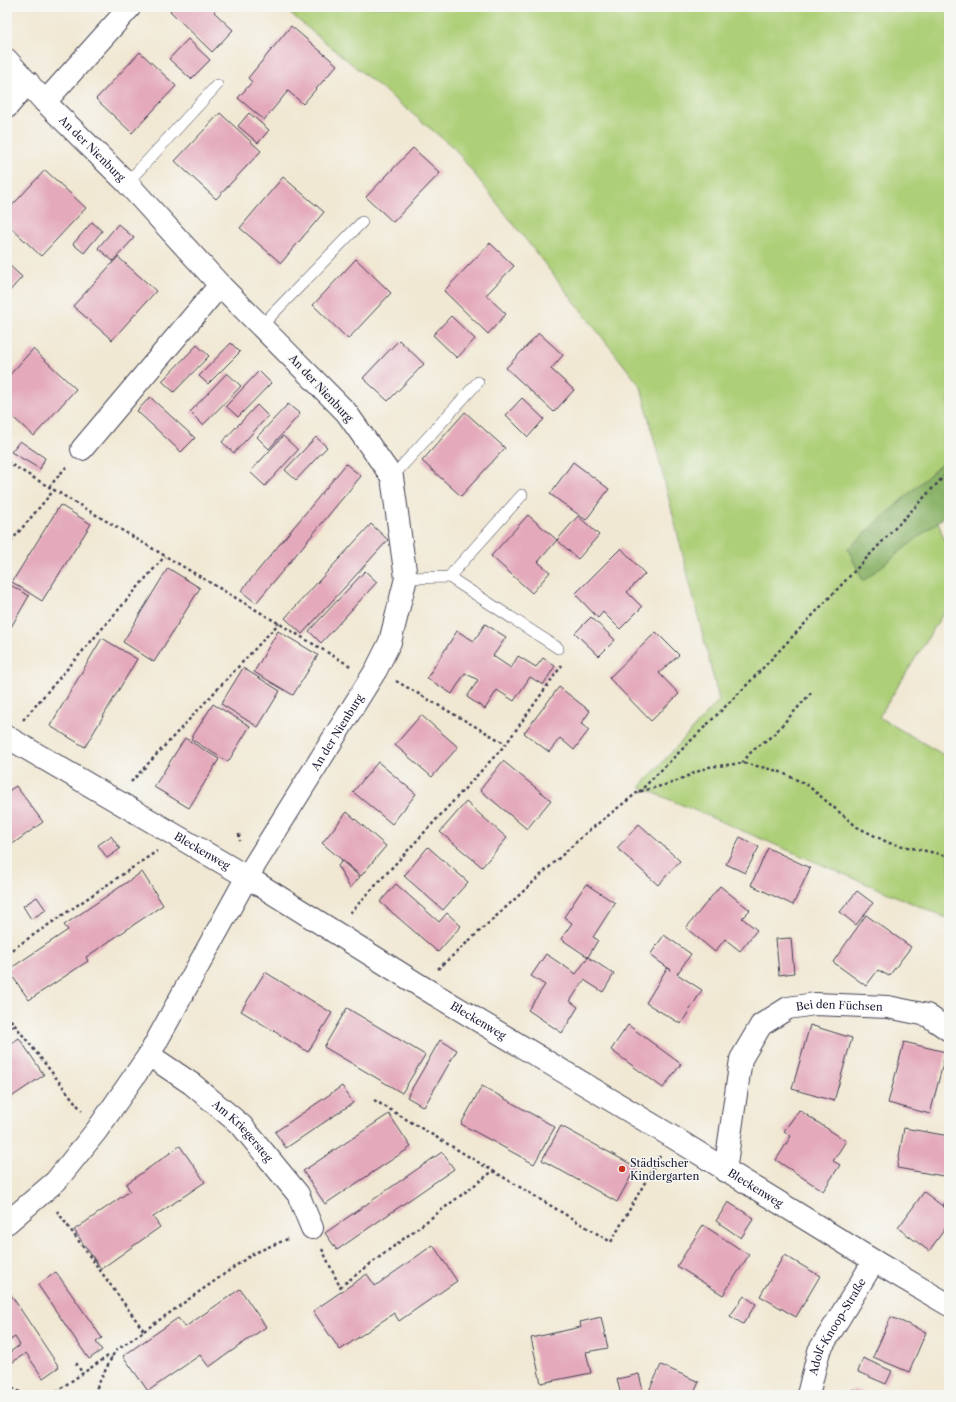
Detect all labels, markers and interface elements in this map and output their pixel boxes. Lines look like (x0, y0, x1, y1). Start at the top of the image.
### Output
street label: An der Nienburg (55, 112, 128, 184)
street label: An der Nienburg (285, 351, 356, 425)
street label: An der Nienburg (308, 691, 366, 774)
street label: Bleckenweg (172, 829, 233, 873)
street label: Bei den Füchsen (795, 997, 883, 1014)
street label: Bleckenweg (448, 998, 509, 1043)
street label: Am Kriegersteg (209, 1096, 276, 1165)
place label: Städtischer Kindergarten (630, 1156, 699, 1183)
marker: Städtischer Kindergarten (617, 1164, 627, 1174)
street label: Bleckenweg (725, 1166, 786, 1210)
street label: Adolf-Knoop-Straße (806, 1276, 869, 1378)

